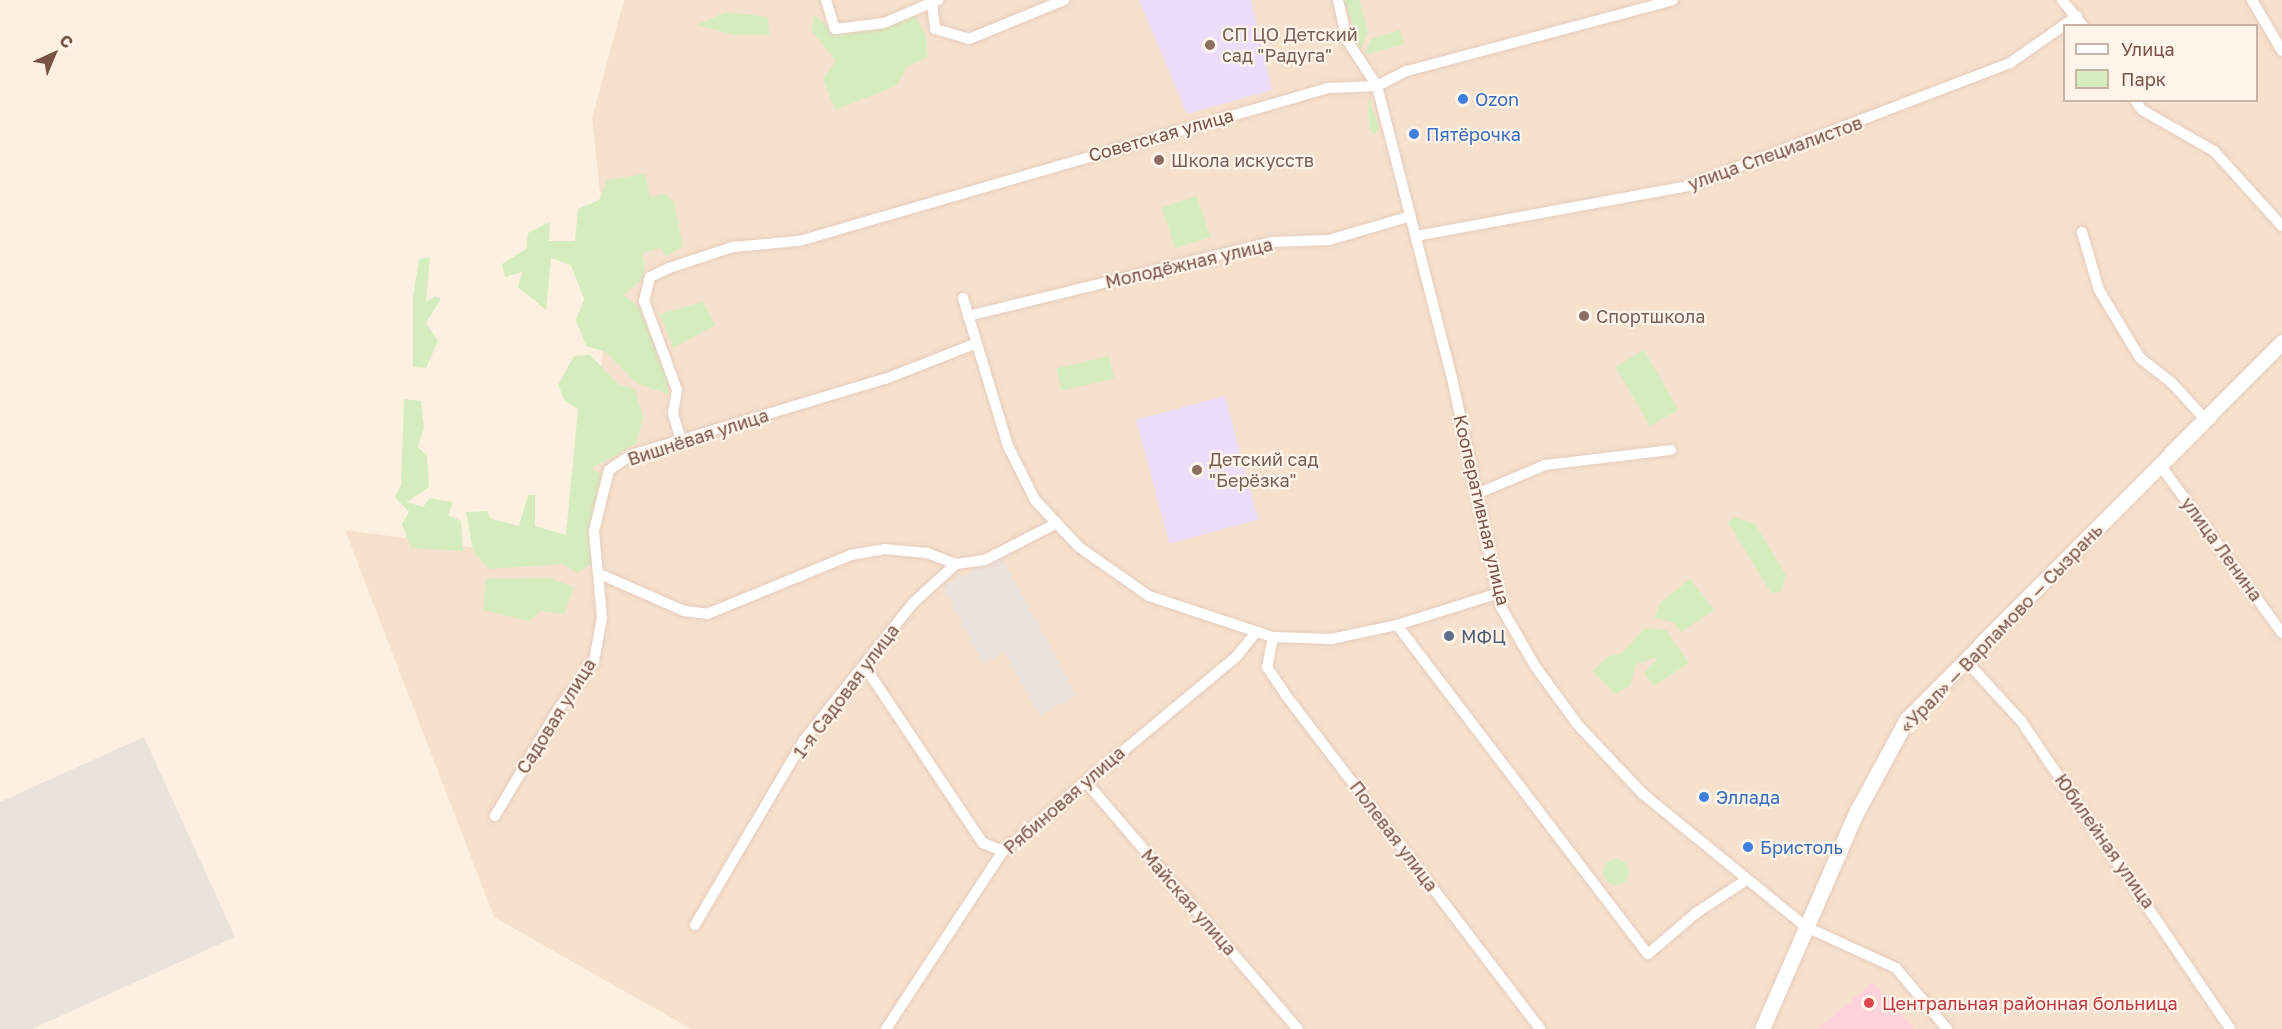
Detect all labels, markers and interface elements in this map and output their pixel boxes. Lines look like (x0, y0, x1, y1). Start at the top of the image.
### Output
north arrow (24, 24, 84, 84)
place label: СП ЦО Детский сад "Радуга" (1222, 24, 1358, 66)
legend (2063, 24, 2258, 102)
text: С (55, 30, 78, 52)
marker: СП ЦО Детский сад "Радуга" (1203, 38, 1217, 52)
text: Улица (2121, 38, 2175, 60)
text: Парк (2121, 68, 2166, 90)
place label: Ozon (1475, 88, 1519, 110)
marker: Ozon (1456, 92, 1470, 106)
street label: Советская улица (1086, 104, 1236, 166)
street label: улица Специалистов (1685, 111, 1865, 195)
place label: Пятёрочка (1426, 123, 1521, 145)
marker: Пятёрочка (1407, 127, 1421, 141)
place label: Школа искусств (1171, 149, 1314, 171)
marker: Школа искусств (1152, 153, 1166, 167)
street label: Молодёжная улица (1103, 233, 1275, 293)
place label: Спортшкола (1596, 305, 1705, 327)
marker: Спортшкола (1577, 309, 1591, 323)
street label: Вишнёвая улица (625, 404, 771, 470)
street label: Кооперативная улица (1450, 413, 1514, 607)
place label: Детский сад "Берёзка" (1209, 449, 1318, 492)
marker: Детский сад "Берёзка" (1190, 463, 1204, 477)
street label: улица Ленина (2177, 493, 2267, 605)
street label: «Урал» — Варламово — Сызрань (1895, 519, 2107, 737)
street label: 1-я Садовая улица (789, 620, 903, 762)
place label: МФЦ (1461, 625, 1506, 647)
marker: МФЦ (1442, 629, 1456, 643)
street label: Садовая улица (512, 654, 600, 778)
street label: Рябиновая улица (999, 742, 1129, 858)
street label: Юбилейная улица (2050, 770, 2160, 912)
street label: Полевая улица (1345, 776, 1443, 896)
place label: Эллада (1716, 786, 1780, 808)
marker: Эллада (1697, 790, 1711, 804)
place label: Бристоль (1760, 836, 1843, 858)
marker: Бристоль (1741, 840, 1755, 854)
street label: Майская улица (1137, 844, 1241, 960)
place label: Центральная районная больница (1882, 992, 2178, 1014)
marker: Центральная районная больница (1860, 994, 1878, 1012)

